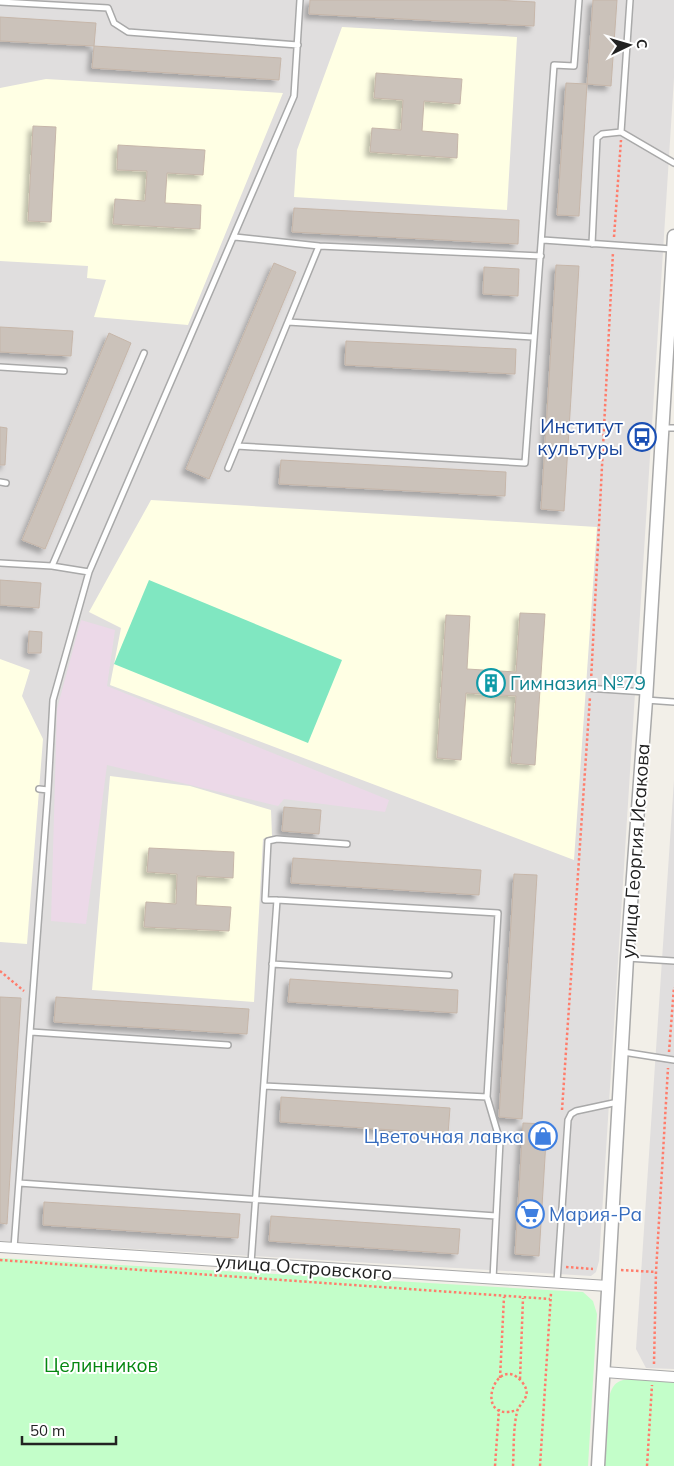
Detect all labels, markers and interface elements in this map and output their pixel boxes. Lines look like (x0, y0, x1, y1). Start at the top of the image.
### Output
north arrow (604, 20, 654, 70)
text: С (633, 38, 651, 49)
place label: Институт культуры (537, 414, 623, 460)
bus stop icon: Институт культуры (627, 422, 657, 452)
building icon: Гимназия №79 (476, 668, 506, 698)
place label: Гимназия №79 (510, 671, 646, 695)
street label: улица Георгия Исакова (616, 743, 654, 959)
shop icon: Цветочная лавка (528, 1121, 558, 1151)
place label: Цветочная лавка (364, 1124, 524, 1148)
supermarket icon: Мария-Ра (515, 1199, 545, 1229)
place label: Мария-Ра (549, 1202, 642, 1226)
street label: улица Островского (215, 1249, 393, 1285)
park label: Целинников (44, 1353, 158, 1377)
scale bar (22, 1414, 116, 1446)
text: 50 m (30, 1421, 65, 1440)

